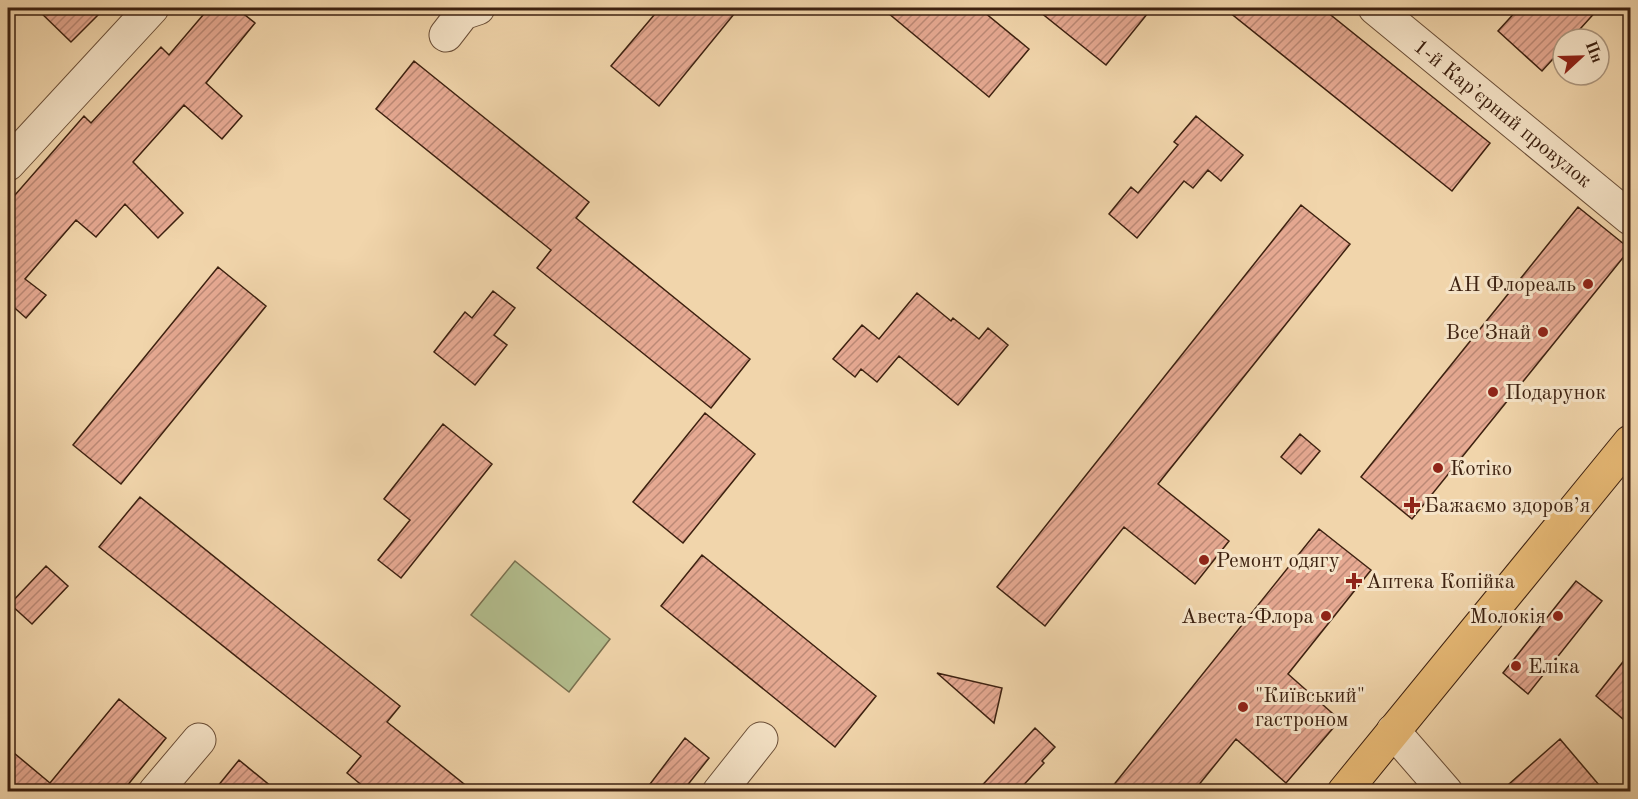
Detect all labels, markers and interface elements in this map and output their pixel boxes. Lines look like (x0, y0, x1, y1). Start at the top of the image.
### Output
north arrow (1551, 27, 1611, 87)
street label: 1-й Карʼєрний провулок (1409, 36, 1595, 193)
text: Пн (1582, 39, 1605, 65)
place label: АН Флореаль (1448, 275, 1576, 296)
marker: АН Флореаль (1581, 277, 1595, 291)
place label: Все Знай (1446, 323, 1531, 344)
marker: Все Знай (1536, 325, 1550, 339)
place label: Подарунок (1505, 383, 1606, 404)
marker: Подарунок (1486, 385, 1500, 399)
place label: Котіко (1450, 459, 1512, 480)
marker: Котіко (1431, 461, 1445, 475)
place label: Бажаємо здоров’я (1424, 496, 1591, 517)
marker: Бажаємо здоров’я (1405, 498, 1419, 512)
place label: Ремонт одягу (1216, 551, 1340, 572)
marker: Ремонт одягу (1197, 553, 1211, 567)
place label: Аптека Копійка (1366, 572, 1515, 593)
marker: Аптека Копійка (1347, 574, 1361, 588)
place label: Авеста-Флора (1181, 607, 1314, 628)
place label: Молокія (1470, 607, 1546, 628)
marker: Авеста-Флора (1319, 609, 1333, 623)
marker: Молокія (1551, 609, 1565, 623)
place label: Еліка (1528, 657, 1580, 678)
marker: Еліка (1509, 659, 1523, 673)
place label: "Київський" гастроном (1255, 686, 1365, 731)
marker: "Київський" гастроном (1236, 700, 1250, 714)

